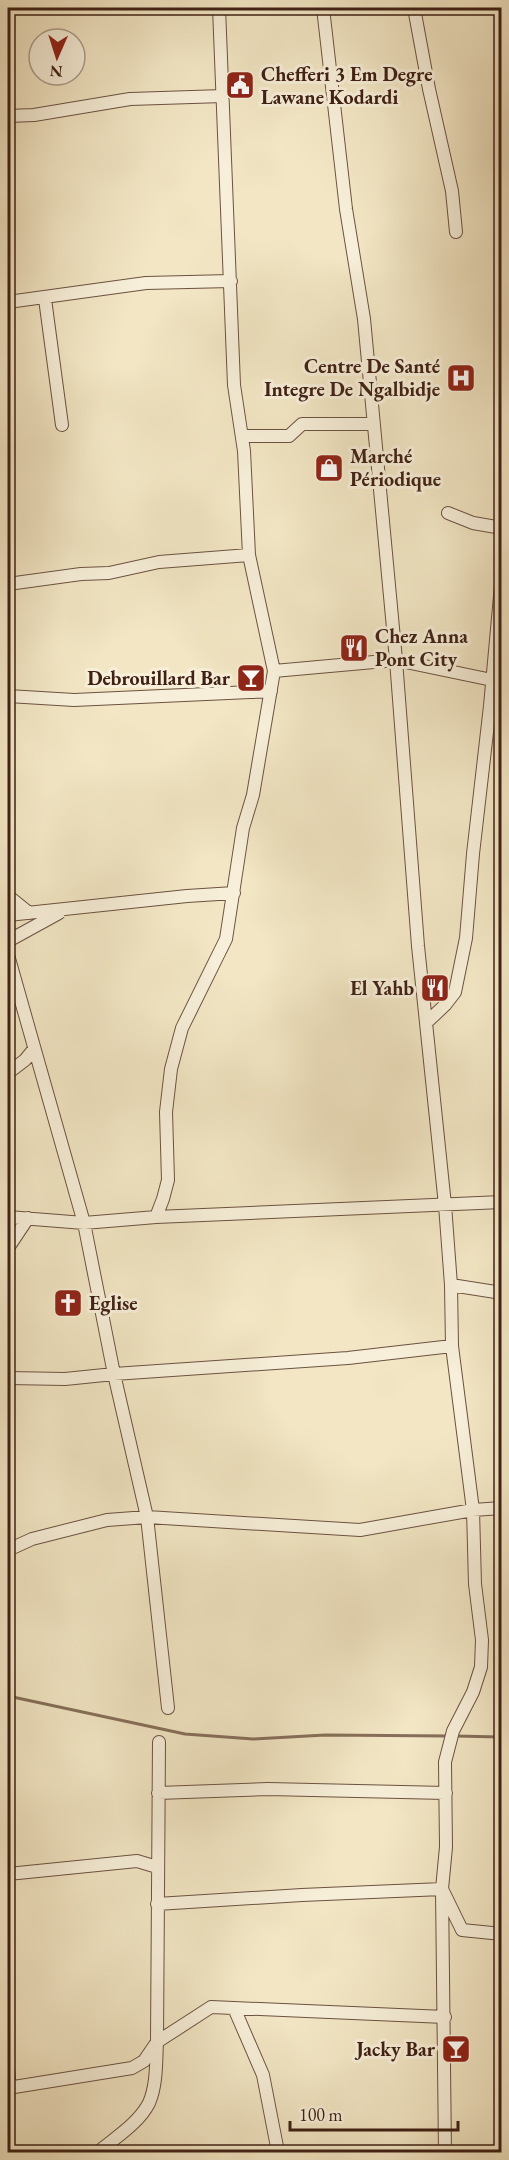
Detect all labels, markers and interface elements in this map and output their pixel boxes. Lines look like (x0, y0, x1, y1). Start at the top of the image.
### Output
north arrow (27, 27, 87, 87)
text: N (49, 61, 63, 82)
place label: Chefferi 3 Em Degre Lawane Kodardi (261, 61, 432, 110)
public building icon: Chefferi 3 Em Degre Lawane Kodardi (224, 69, 256, 101)
place label: Centre De Santé Integre De Ngalbidje (264, 353, 440, 402)
hospital icon: Centre De Santé Integre De Ngalbidje (445, 362, 477, 394)
place label: Marché Périodique (350, 443, 441, 492)
shop icon: Marché Périodique (313, 452, 345, 484)
place label: Chez Anna Pont City (375, 623, 468, 672)
restaurant icon: Chez Anna Pont City (338, 632, 370, 664)
bar icon: Debrouillard Bar (235, 662, 267, 694)
place label: Debrouillard Bar (87, 665, 231, 691)
restaurant icon: El Yahb (419, 972, 451, 1004)
place label: El Yahb (350, 975, 414, 1001)
church icon: Eglise (52, 1287, 84, 1319)
place label: Eglise (89, 1290, 138, 1316)
bar icon: Jacky Bar (440, 2033, 472, 2065)
place label: Jacky Bar (354, 2036, 436, 2062)
scale bar (290, 2094, 458, 2132)
text: 100 m (299, 2103, 343, 2126)

